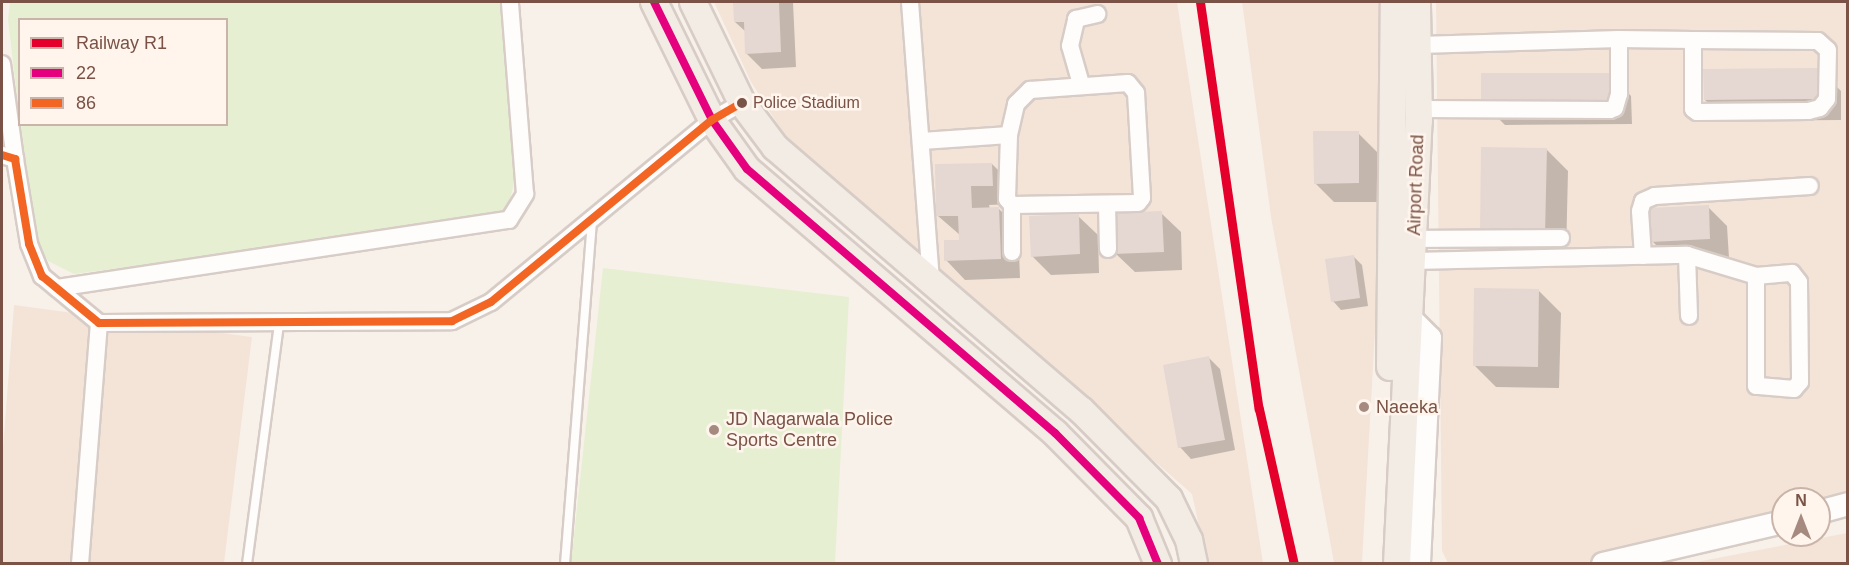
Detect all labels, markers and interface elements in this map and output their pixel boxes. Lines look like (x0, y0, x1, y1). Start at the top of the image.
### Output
legend (18, 18, 228, 126)
text: Railway R1 (76, 33, 167, 53)
text: 22 (76, 63, 96, 83)
text: 86 (76, 93, 96, 113)
place label: Police Stadium (753, 93, 860, 113)
marker: Police Stadium (736, 97, 748, 109)
street label: Airport Road (1403, 134, 1429, 236)
place label: Naeeka (1376, 396, 1438, 418)
marker: Naeeka (1357, 400, 1371, 414)
place label: JD Nagarwala Police Sports Centre (726, 409, 893, 452)
marker: JD Nagarwala Police Sports Centre (707, 423, 721, 437)
north arrow (1771, 487, 1831, 547)
text: N (1795, 492, 1807, 509)

